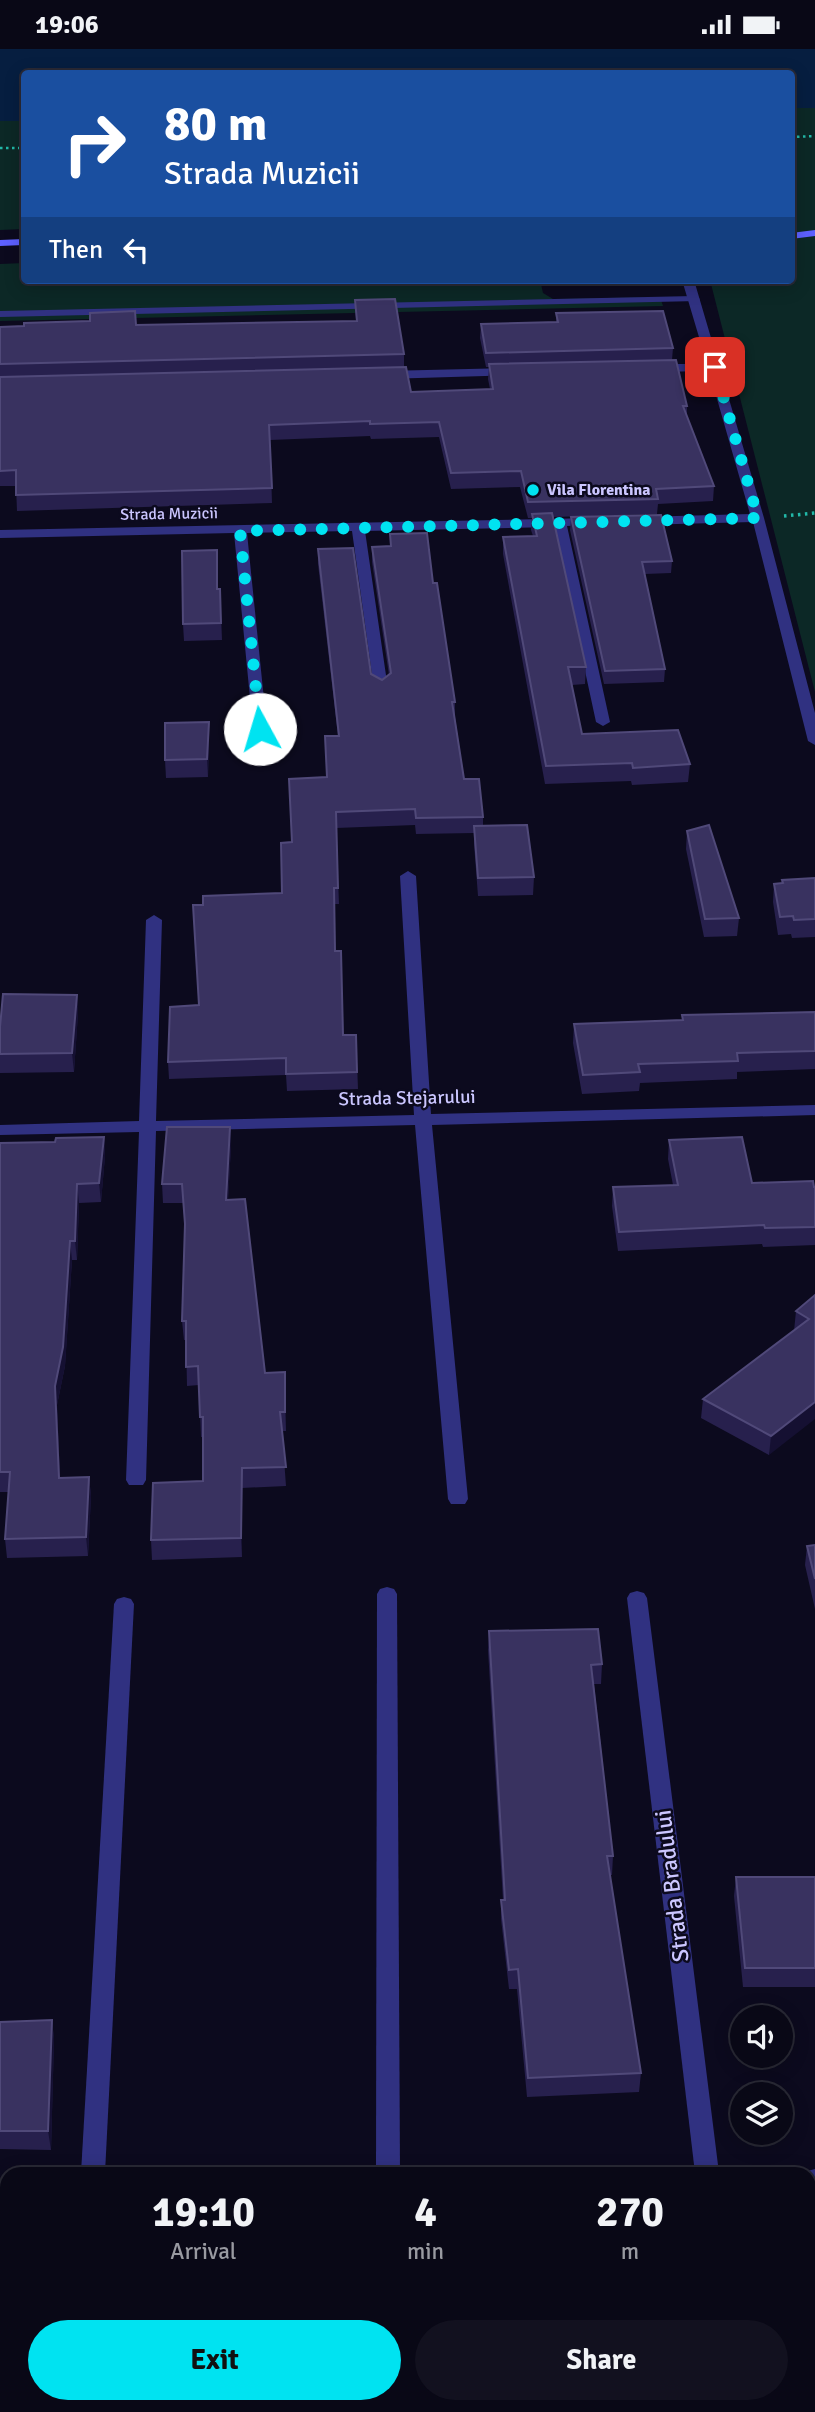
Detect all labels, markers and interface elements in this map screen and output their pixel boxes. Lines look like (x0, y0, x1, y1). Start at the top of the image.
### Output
text: 19:06 (35, 9, 99, 41)
text: 80 m (164, 94, 267, 154)
icon: right (49, 98, 140, 189)
text: Strada Muzicii (164, 154, 360, 193)
icon: left (117, 231, 155, 269)
text: Then (49, 234, 103, 266)
pin (685, 337, 745, 397)
icon: arrive (696, 348, 734, 386)
place label: Vila Florentina (547, 480, 651, 500)
marker: Vila Florentina (525, 482, 541, 498)
street label: Strada Muzicii (120, 503, 218, 525)
position arrow (223, 692, 297, 766)
street label: Strada Stejarului (338, 1085, 476, 1111)
street label: Strada Bradului (648, 1808, 696, 1964)
map controls (730, 2005, 793, 2145)
button: sound (730, 2005, 793, 2068)
button: layers (730, 2082, 793, 2145)
text: 19:10 (152, 2187, 255, 2238)
text: 4 (414, 2187, 437, 2238)
text: 270 (596, 2187, 664, 2238)
text: Arrival (170, 2237, 237, 2266)
text: min (407, 2237, 444, 2266)
text: m (621, 2237, 639, 2266)
button: Exit (28, 2320, 401, 2400)
button: Share (415, 2320, 788, 2400)

